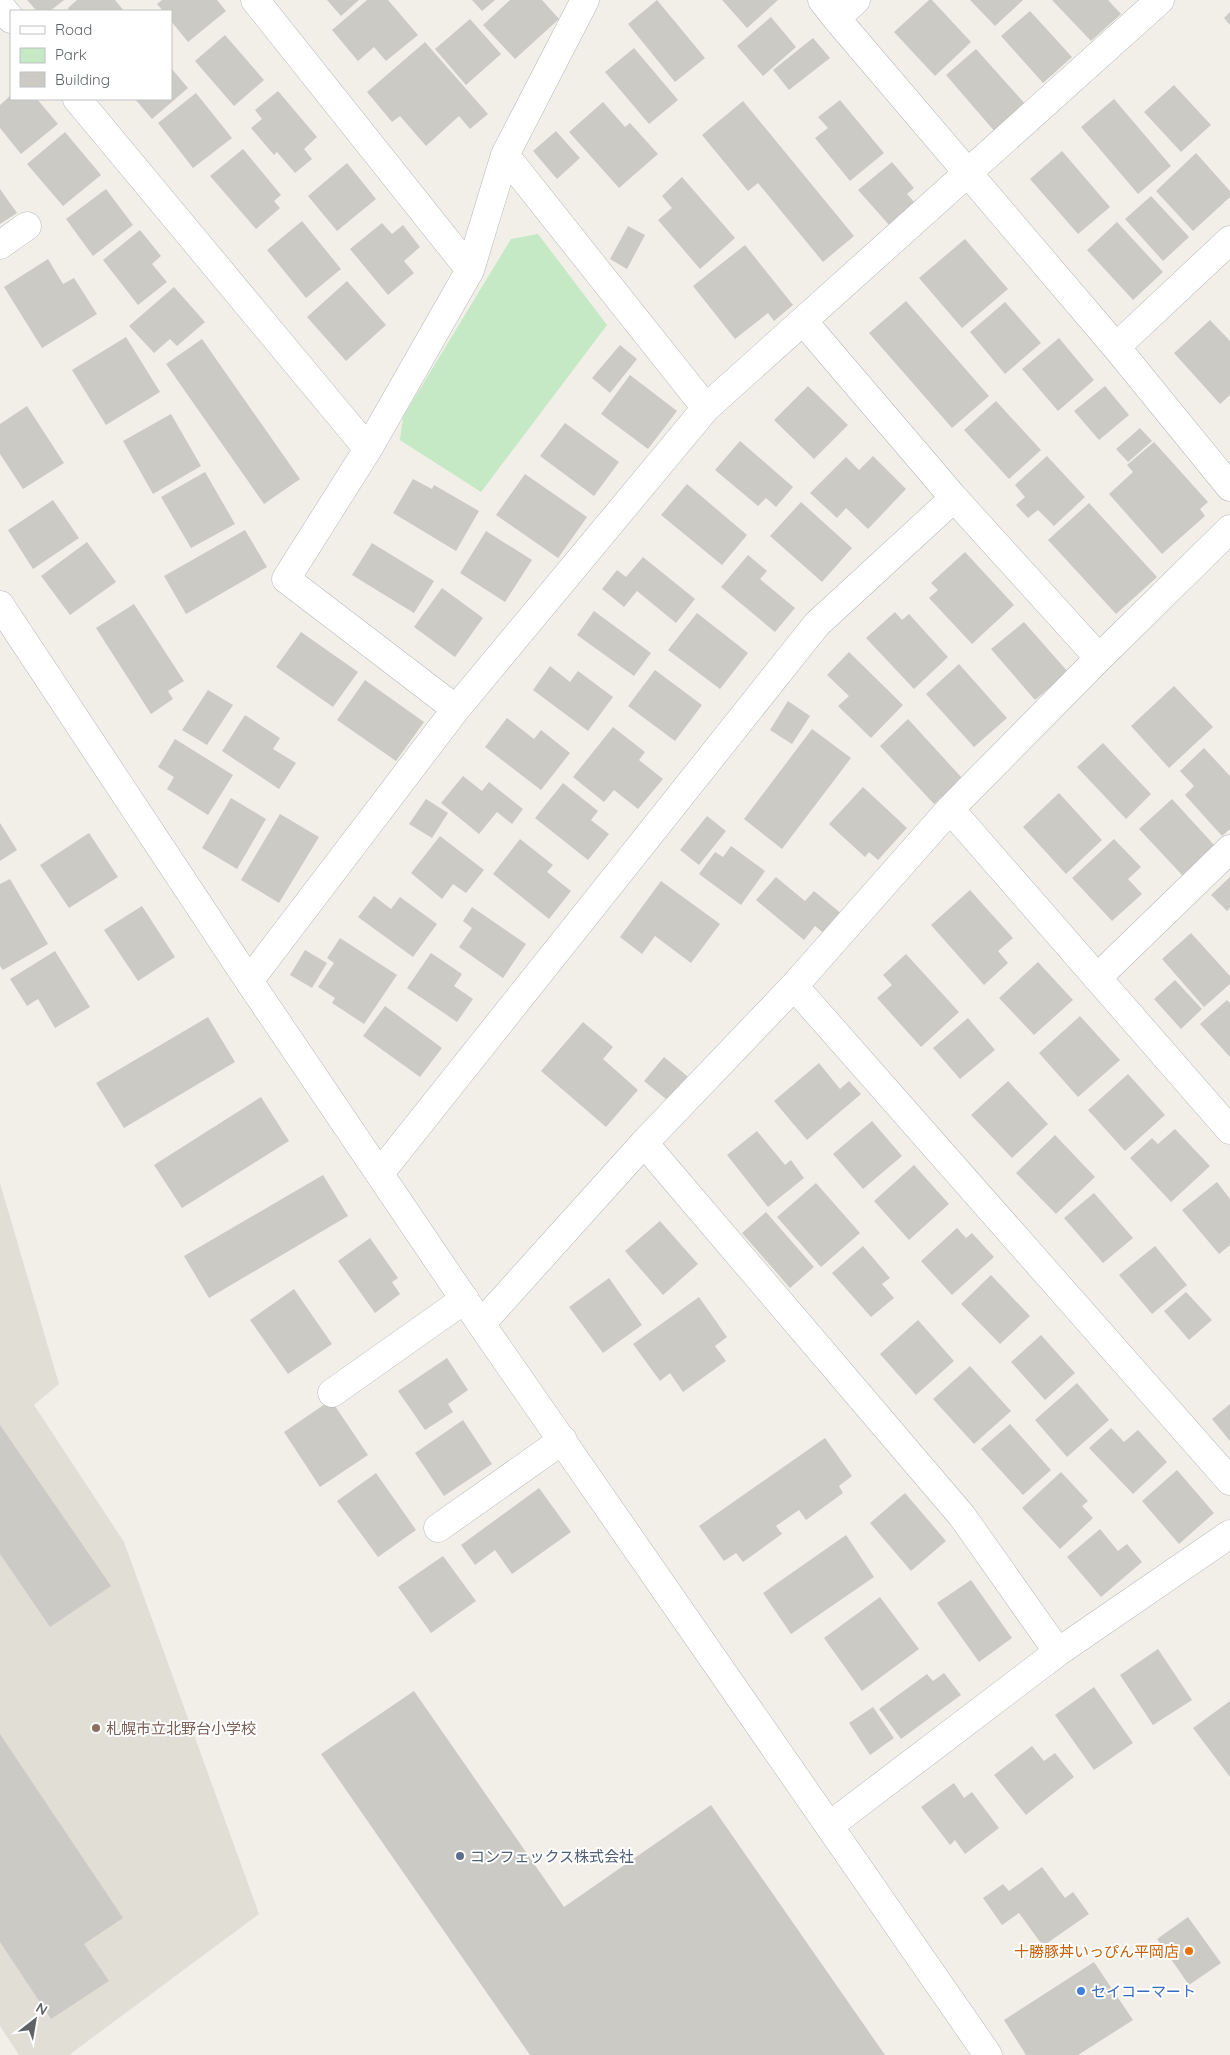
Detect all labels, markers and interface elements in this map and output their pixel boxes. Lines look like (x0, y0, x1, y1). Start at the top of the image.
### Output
legend (10, 10, 172, 100)
text: Road (55, 20, 92, 39)
text: Park (55, 45, 87, 64)
text: Building (55, 70, 110, 89)
place label: 札幌市立北野台小学校 (106, 1719, 256, 1738)
marker: 札幌市立北野台小学校 (90, 1722, 102, 1734)
place label: コンフェックス株式会社 (470, 1847, 634, 1866)
marker: コンフェックス株式会社 (454, 1850, 466, 1862)
place label: 十勝豚丼いっぴん平岡店 (1014, 1942, 1179, 1961)
marker: 十勝豚丼いっぴん平岡店 (1183, 1945, 1195, 1957)
place label: セイコーマート (1091, 1982, 1196, 2001)
marker: セイコーマート (1075, 1985, 1087, 1997)
north arrow (10, 1995, 60, 2045)
text: N (33, 1998, 51, 2019)

